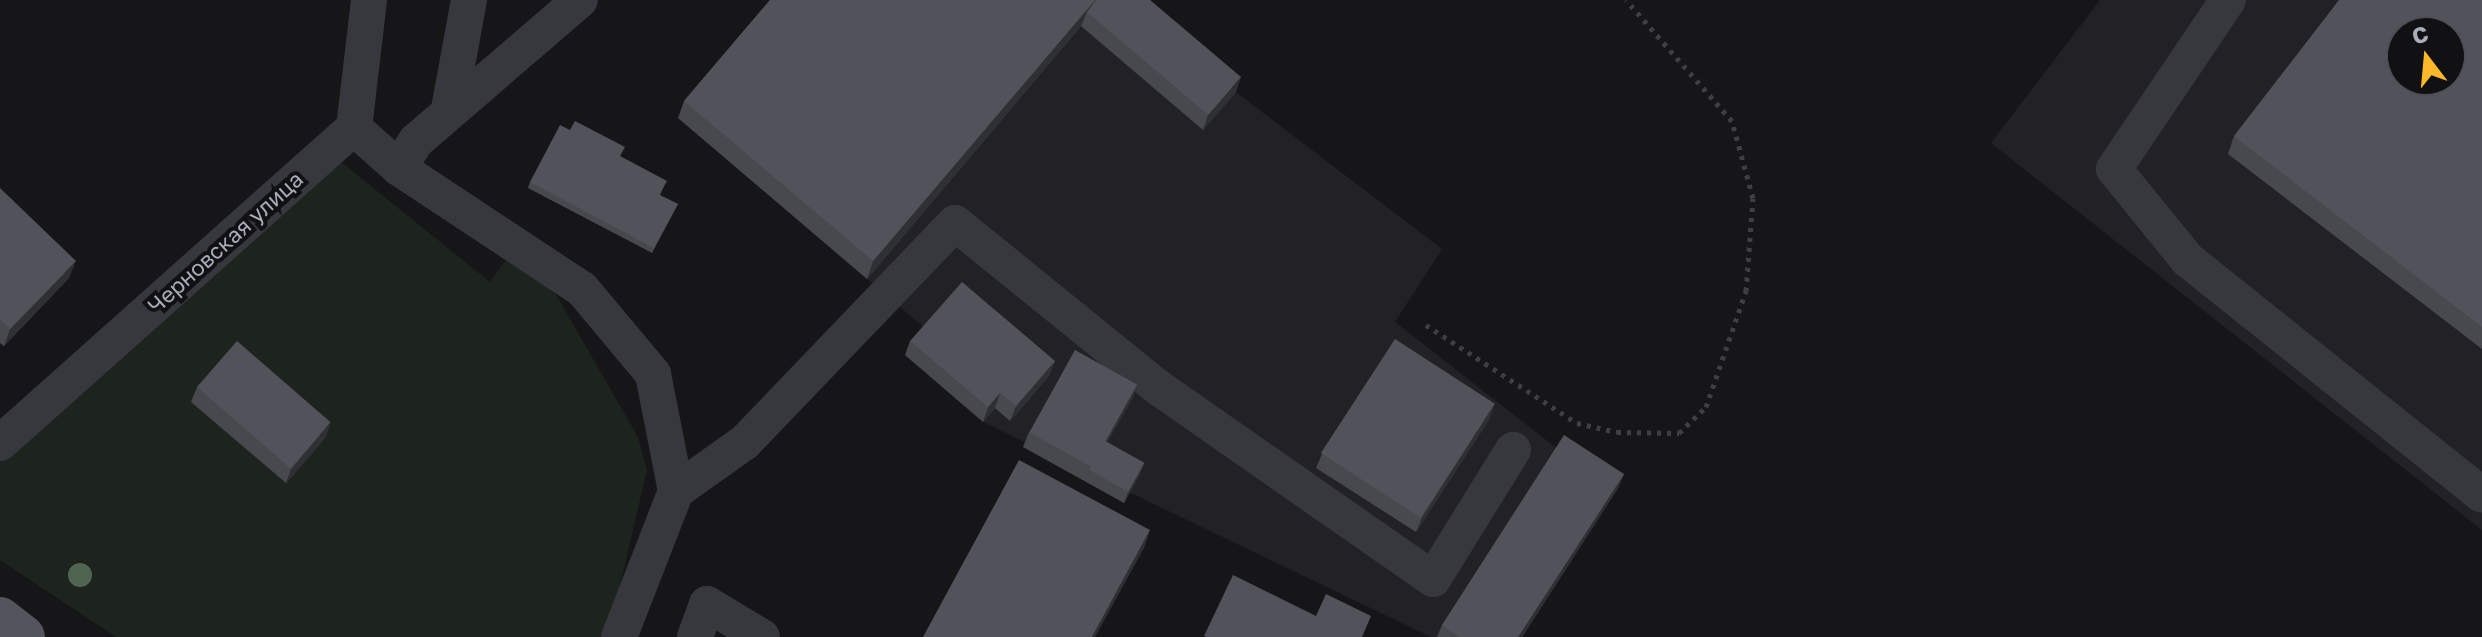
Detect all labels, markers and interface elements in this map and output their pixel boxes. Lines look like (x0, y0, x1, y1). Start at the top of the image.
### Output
north arrow (2386, 16, 2466, 96)
text: С (2409, 19, 2431, 50)
street label: Черновская улица (142, 165, 308, 319)

